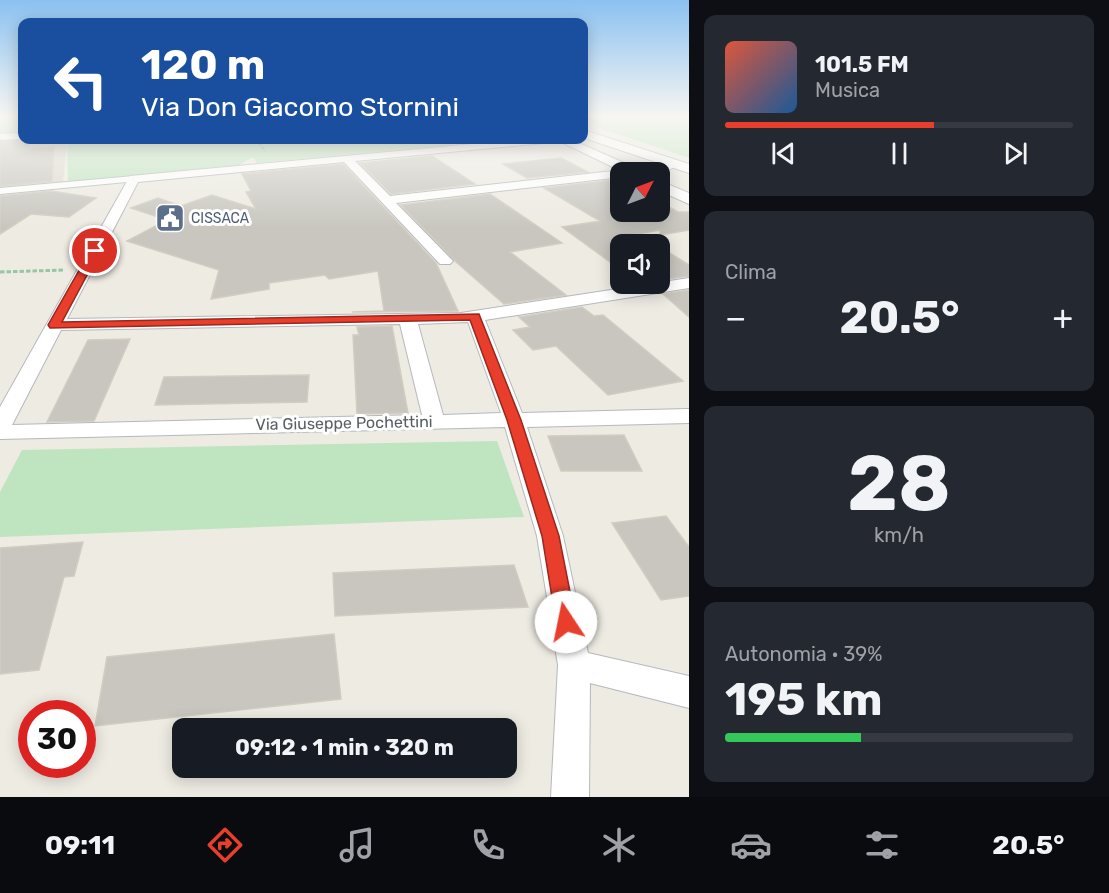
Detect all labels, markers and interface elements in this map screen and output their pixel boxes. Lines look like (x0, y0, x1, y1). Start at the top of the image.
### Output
text: 120 m (141, 40, 265, 90)
icon: left (42, 42, 120, 120)
text: 101.5 FM (815, 51, 909, 78)
text: Musica (815, 78, 880, 102)
text: Via Don Giacomo Stornini (141, 91, 459, 123)
icon: previous (767, 137, 800, 170)
icon: pause (883, 137, 916, 170)
icon: next (999, 137, 1032, 170)
north arrow (610, 162, 670, 222)
map controls (610, 162, 670, 294)
public building icon: CISSACA (154, 202, 186, 234)
place label: CISSACA (191, 210, 250, 227)
pin (69, 225, 120, 276)
icon: arrive (78, 234, 111, 267)
button: sound (610, 234, 670, 294)
text: Clima (725, 260, 777, 284)
text: 20.5° (840, 291, 959, 344)
text: − (725, 298, 746, 337)
text: + (1052, 298, 1073, 337)
street label: Via Giuseppe Pochettini (255, 412, 433, 434)
text: 28 (847, 437, 951, 530)
text: km/h (874, 523, 924, 547)
position arrow (534, 590, 598, 654)
text: Autonomia · 39% (725, 642, 882, 666)
text: 195 km (725, 673, 882, 726)
speed limit sign: 30 (18, 700, 96, 778)
text: 09:12 · 1 min · 320 m (235, 734, 454, 761)
icon: directions (204, 824, 246, 866)
icon: music (336, 824, 378, 866)
icon: phone (467, 824, 509, 866)
icon: climate (598, 824, 640, 866)
icon: car (730, 824, 772, 866)
icon: filters (861, 824, 903, 866)
text: 09:11 (45, 829, 115, 861)
text: 20.5° (992, 829, 1064, 861)

